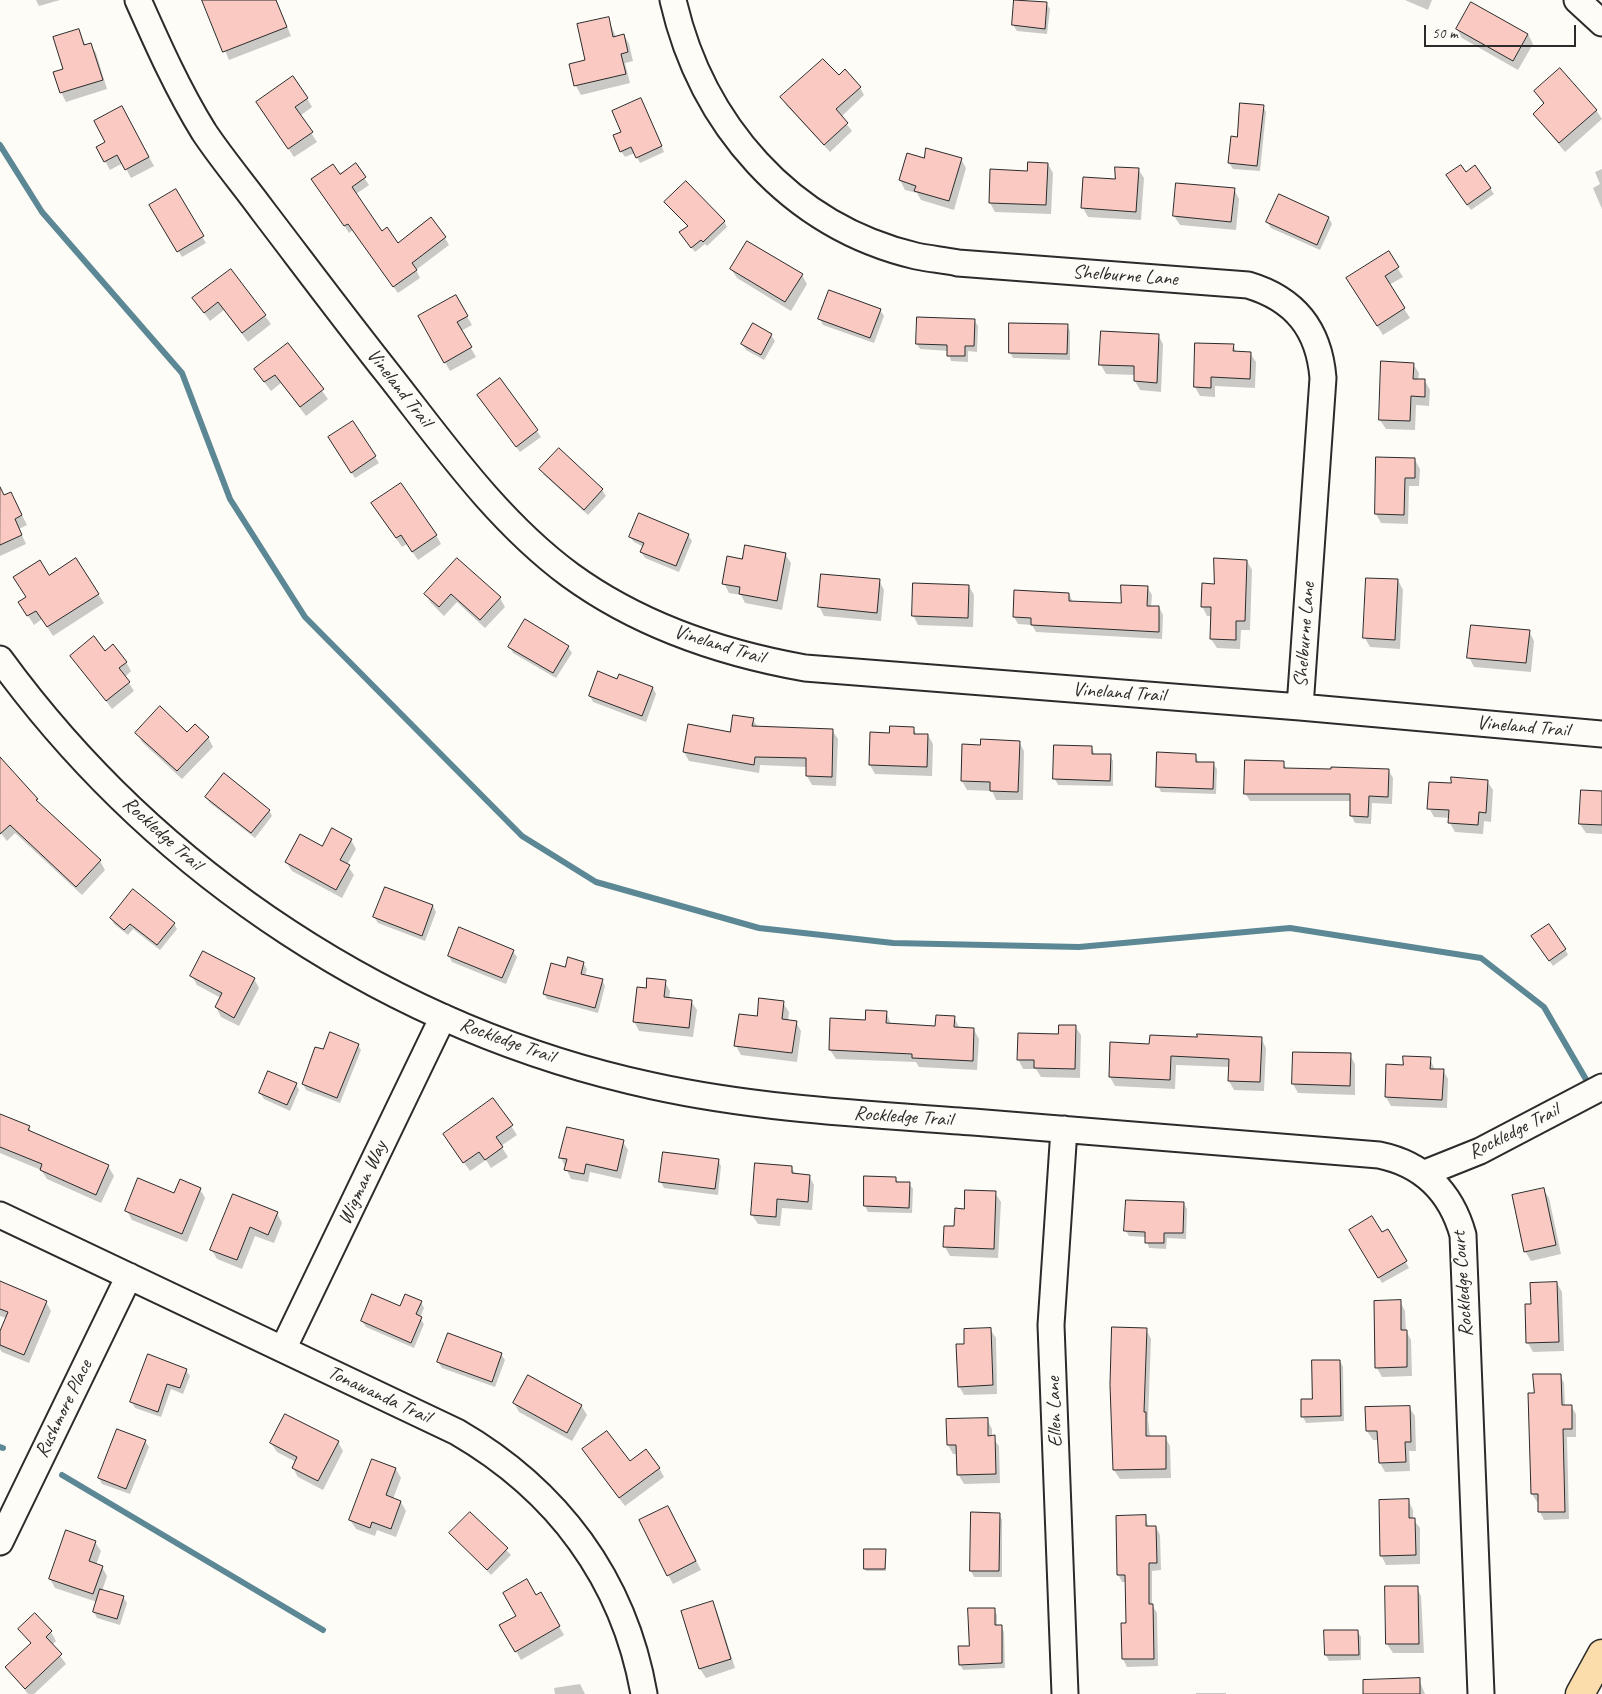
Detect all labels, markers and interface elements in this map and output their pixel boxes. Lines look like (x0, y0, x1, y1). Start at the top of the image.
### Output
scale bar (1427, 15, 1580, 47)
text: 50 m (1432, 24, 1458, 43)
street label: Shelburne Lane (1071, 260, 1179, 292)
street label: Vineland Trail (361, 344, 437, 432)
street label: Shelburne Lane (1289, 581, 1321, 689)
street label: Vineland Trail (671, 620, 767, 670)
street label: Vineland Trail (1072, 678, 1166, 708)
street label: Vineland Trail (1476, 711, 1570, 743)
street label: Rockledge Trail (117, 792, 207, 876)
street label: Rockledge Trail (457, 1013, 557, 1069)
street label: Rockledge Trail (1465, 1099, 1563, 1165)
street label: Rockledge Trail (853, 1102, 953, 1132)
street label: Wigman Way (333, 1137, 393, 1229)
street label: Rockledge Court (1447, 1230, 1479, 1338)
street label: Rushmore Place (30, 1356, 98, 1462)
street label: Tonawanda Trail (324, 1361, 434, 1429)
street label: Ellen Lane (1042, 1376, 1068, 1448)

